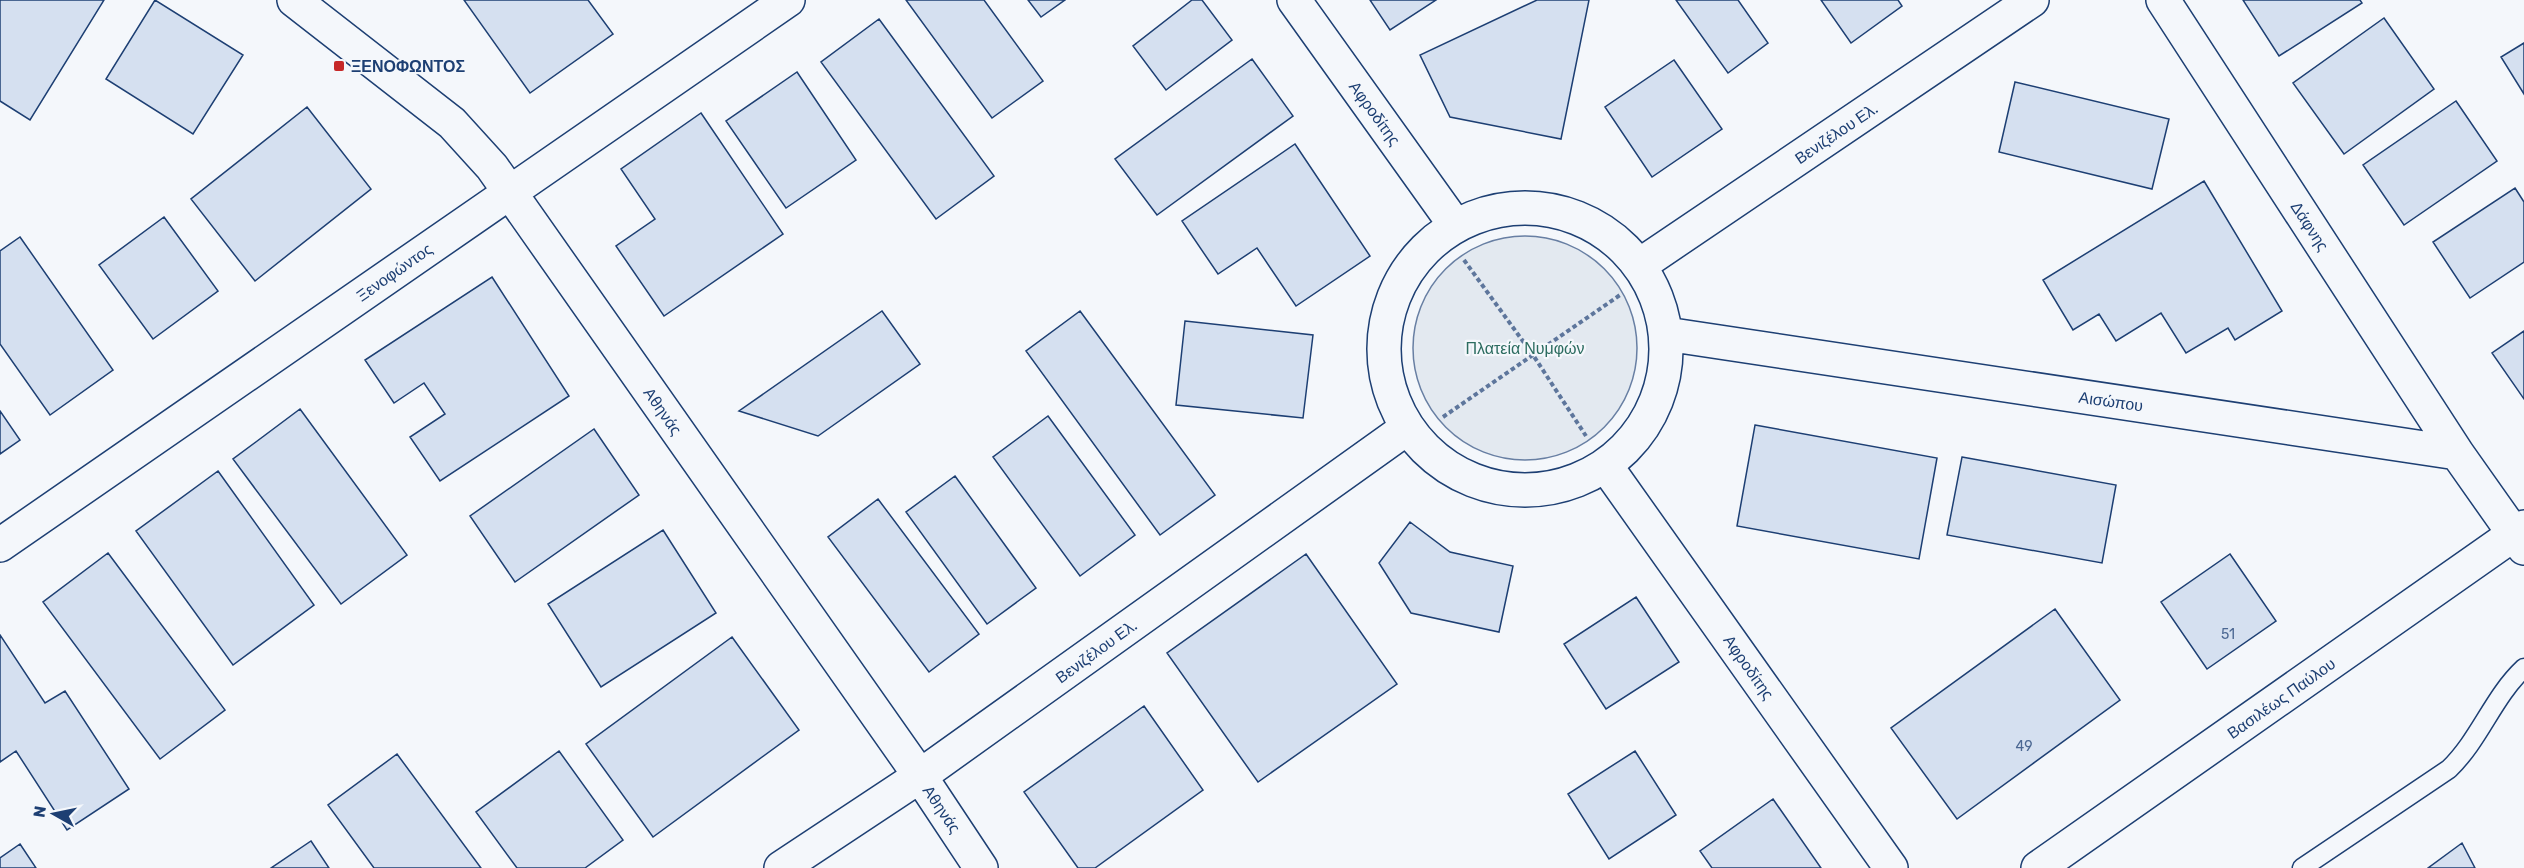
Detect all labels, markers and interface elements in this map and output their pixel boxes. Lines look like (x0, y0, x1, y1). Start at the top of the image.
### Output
place label: ΞΕΝΟΦΩΝΤΟΣ (351, 57, 465, 76)
marker: ΞΕΝΟΦΩΝΤΟΣ (332, 59, 346, 73)
street label: Αφροδίτης (1345, 78, 1404, 149)
street label: Βενιζέλου Ελ. (1791, 99, 1881, 168)
street label: Δάφνης (2287, 198, 2333, 255)
street label: Ξενοφώντος (353, 239, 436, 305)
park label: Πλατεία Νυμφών (1465, 339, 1585, 358)
street label: Αθηνάς (639, 384, 686, 439)
street label: Αισώπου (2078, 388, 2144, 415)
street label: Βενιζέλου Ελ. (1052, 616, 1141, 687)
house number: 51 (2221, 626, 2235, 643)
street label: Αφροδίτης (1719, 631, 1778, 703)
street label: Βασιλέως Παύλου (2224, 654, 2339, 743)
house number: 49 (2016, 738, 2032, 755)
street label: Αθηνάς (919, 782, 965, 837)
north arrow (24, 784, 84, 844)
text: N (29, 805, 50, 819)

